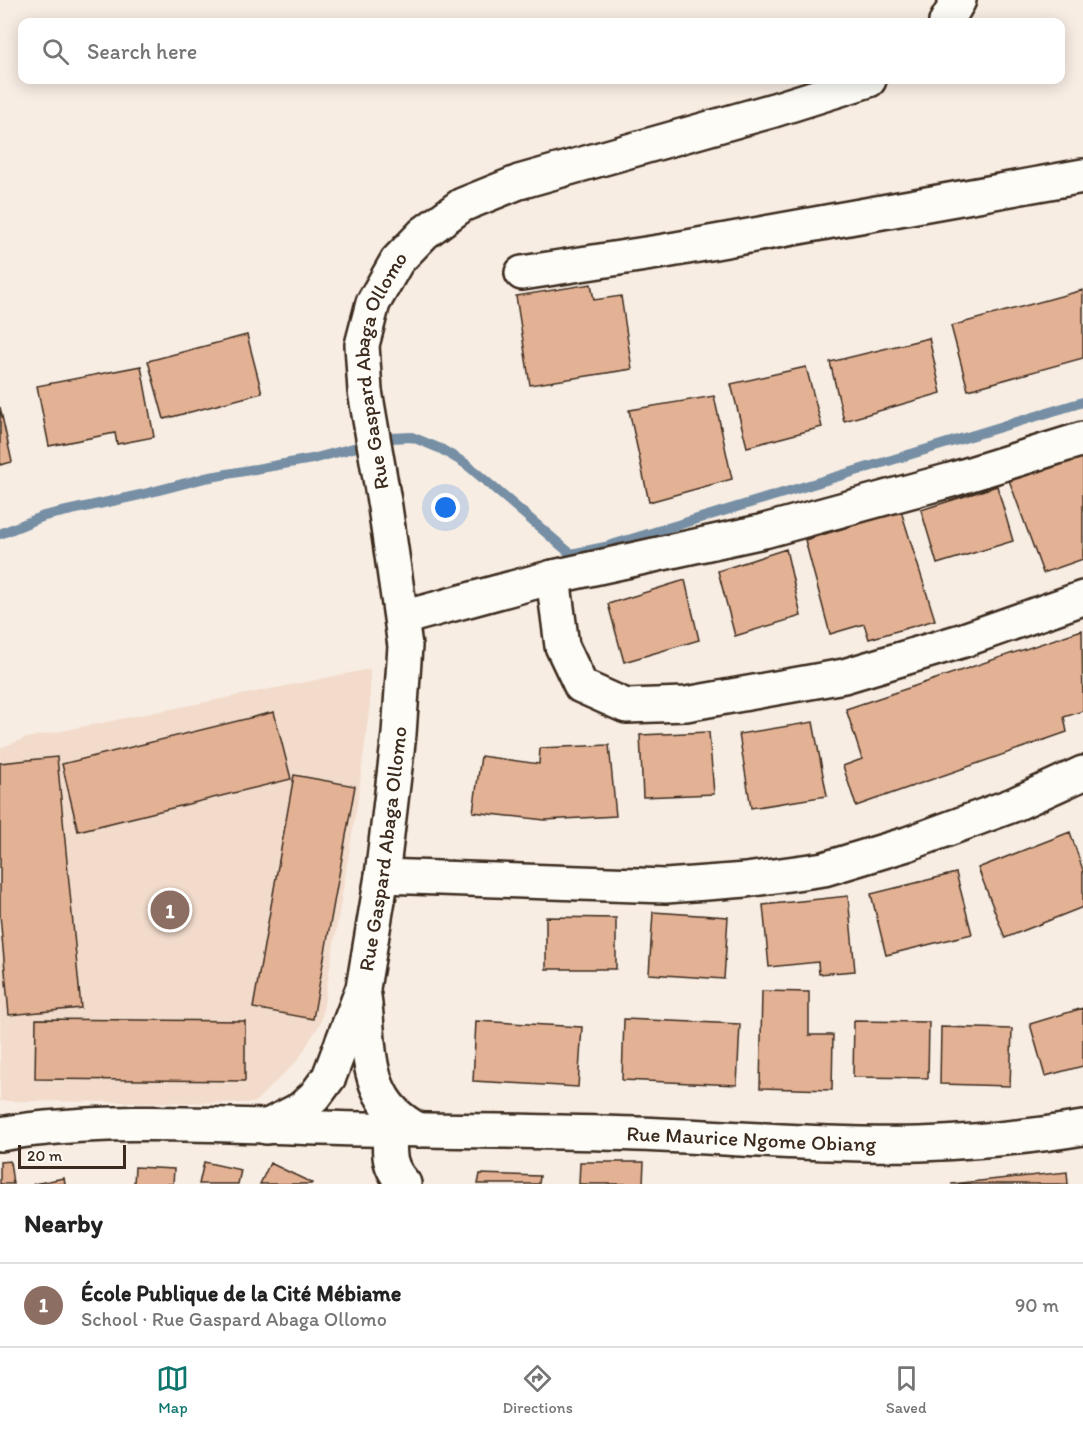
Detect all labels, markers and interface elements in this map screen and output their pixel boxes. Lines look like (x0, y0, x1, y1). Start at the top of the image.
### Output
search box (18, 18, 1065, 84)
icon: search (39, 35, 72, 68)
text: Search here (87, 38, 197, 65)
street label: Rue Gaspard Abaga Ollomo (349, 245, 412, 492)
your location (431, 493, 460, 522)
street label: Rue Gaspard Abaga Ollomo (353, 726, 411, 973)
pin: 1 (150, 888, 190, 932)
street label: Rue Maurice Ngome Obiang (626, 1121, 877, 1156)
scale bar (18, 1142, 126, 1170)
text: 20 m (27, 1146, 62, 1165)
text: Nearby (24, 1207, 103, 1239)
text: École Publique de la Cité Mébiame (81, 1280, 401, 1307)
text: 1 (39, 1293, 48, 1317)
text: 90 m (1015, 1293, 1059, 1317)
text: School · Rue Gaspard Abaga Ollomo (81, 1307, 387, 1331)
tab: Map (156, 1362, 189, 1417)
tab: Directions (502, 1362, 573, 1417)
tab: Saved (886, 1362, 927, 1417)

